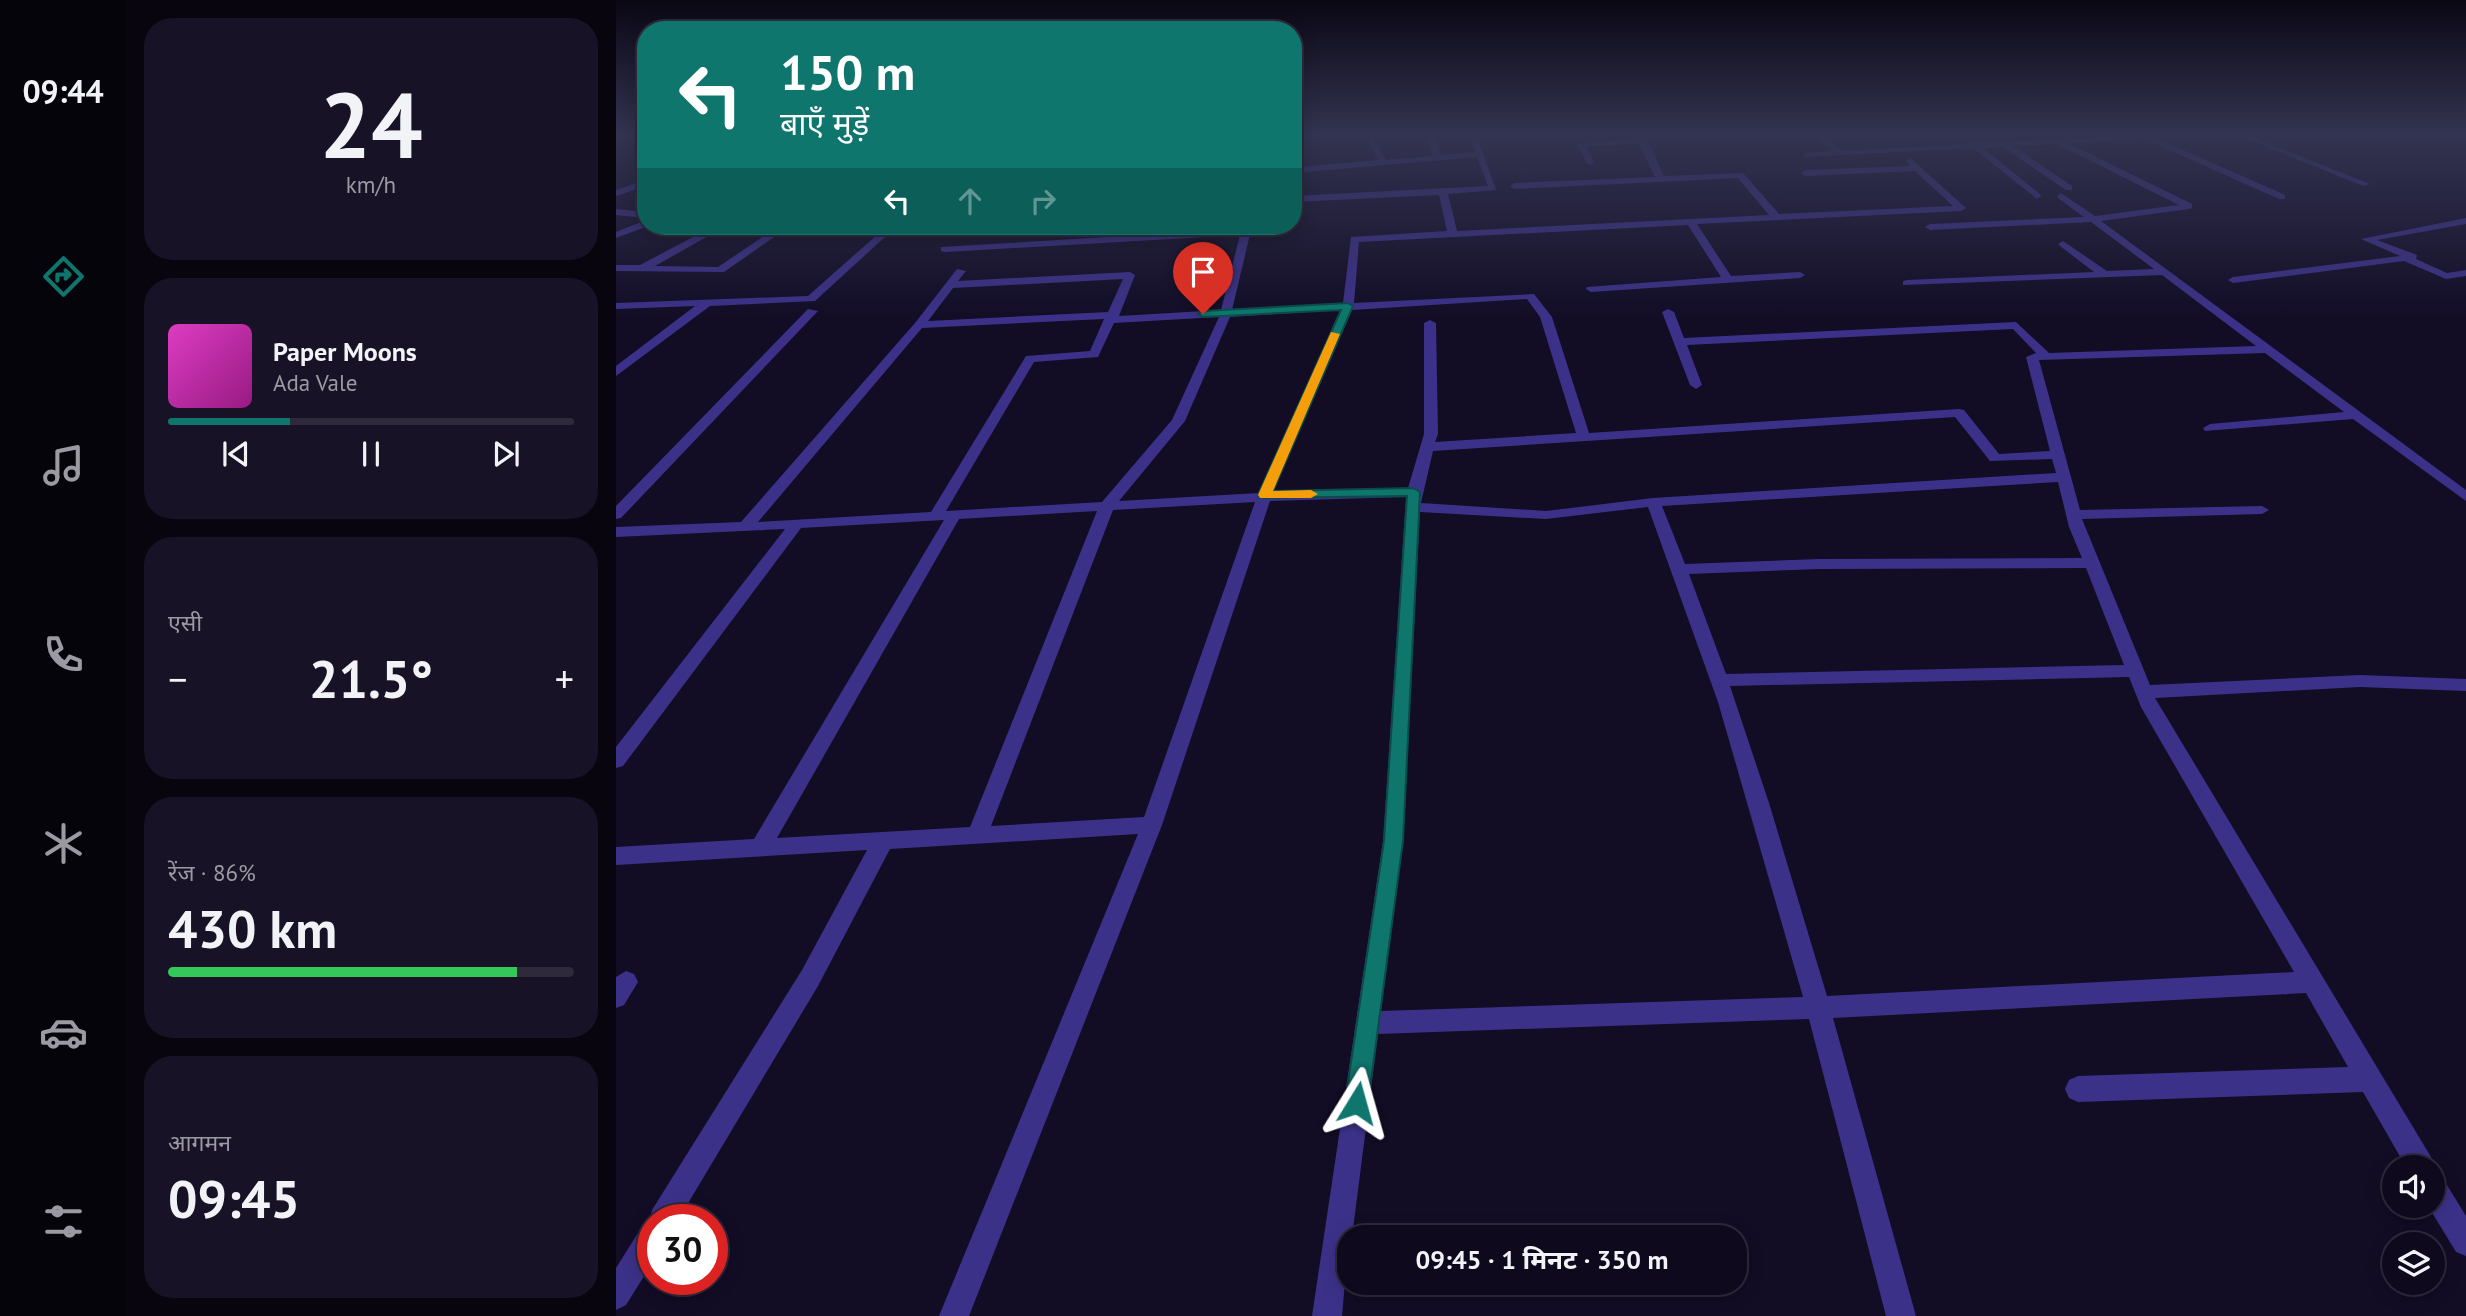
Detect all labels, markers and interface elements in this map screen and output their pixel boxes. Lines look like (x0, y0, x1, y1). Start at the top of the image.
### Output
text: 150 m (780, 40, 915, 104)
icon: left (665, 49, 756, 140)
text: 24 (319, 65, 423, 183)
text: 09:44 (22, 70, 104, 112)
text: बाएँ मुड़ें (780, 102, 869, 144)
text: km/h (346, 170, 396, 199)
icon: left (878, 182, 916, 220)
icon: ahead (951, 182, 989, 220)
icon: right (1024, 182, 1062, 220)
pin (1173, 242, 1233, 314)
icon: directions (39, 252, 88, 301)
icon: arrive (1184, 253, 1222, 291)
text: Paper Moons (273, 335, 417, 368)
text: Ada Vale (273, 368, 357, 397)
icon: previous (217, 435, 255, 473)
icon: pause (352, 435, 390, 473)
icon: next (487, 435, 525, 473)
icon: music (39, 441, 88, 490)
text: एसी (168, 608, 202, 637)
icon: phone (39, 630, 88, 679)
text: 21.5° (309, 645, 433, 712)
text: − (168, 654, 187, 703)
text: + (555, 654, 574, 703)
icon: climate (39, 819, 88, 868)
text: रेंज · 86% (168, 858, 256, 887)
text: 430 km (168, 895, 337, 962)
icon: car (39, 1008, 88, 1057)
position arrow (1320, 1066, 1394, 1140)
text: आगमन (168, 1128, 231, 1157)
map controls (2382, 1155, 2445, 1295)
button: sound (2382, 1155, 2445, 1218)
text: 09:45 (168, 1165, 300, 1232)
icon: filters (39, 1197, 88, 1246)
speed limit sign: 30 (637, 1204, 728, 1295)
button: layers (2382, 1232, 2445, 1295)
text: 09:45 · 1 मिनट · 350 m (1415, 1243, 1669, 1276)

